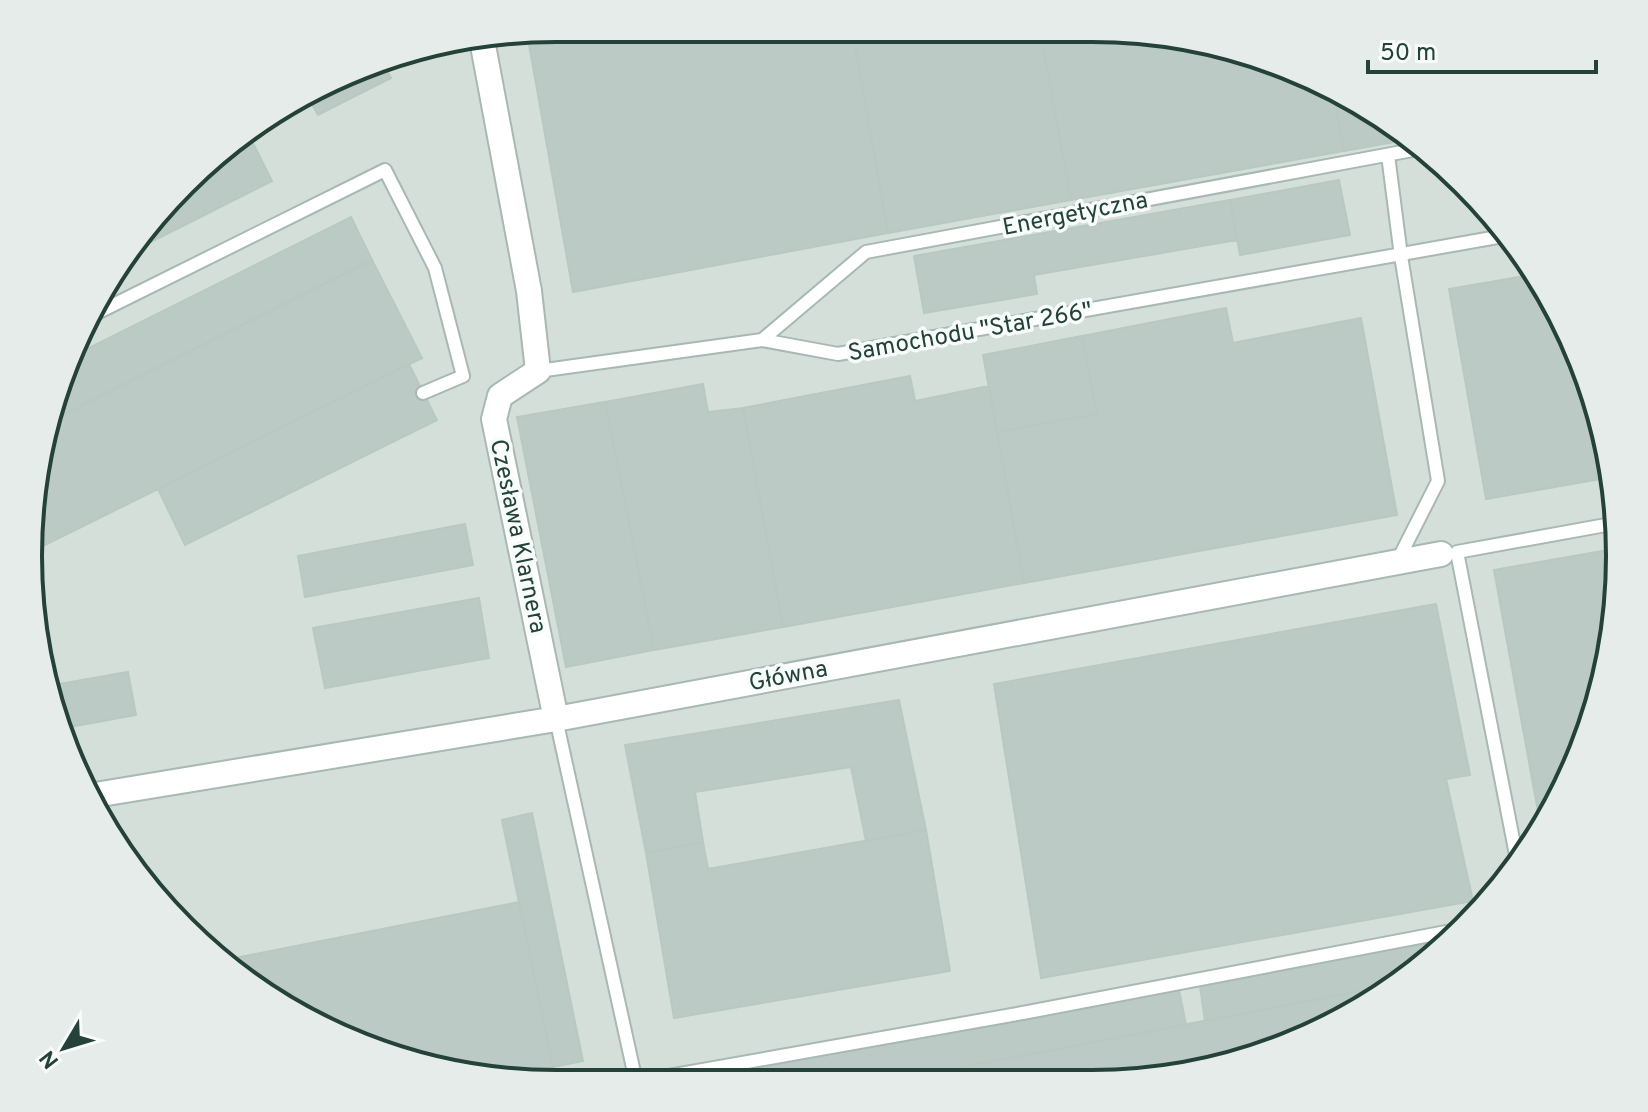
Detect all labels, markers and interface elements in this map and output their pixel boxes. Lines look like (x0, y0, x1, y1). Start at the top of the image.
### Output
scale bar (1368, 24, 1596, 74)
text: 50 m (1380, 39, 1436, 69)
street label: Energetyczna (1000, 186, 1151, 244)
street label: Samochodu "Star 266" (846, 297, 1095, 369)
street label: Czesława Klarnera (482, 437, 552, 636)
street label: Główna (746, 655, 830, 699)
north arrow (24, 1008, 104, 1088)
text: N (35, 1044, 66, 1073)

